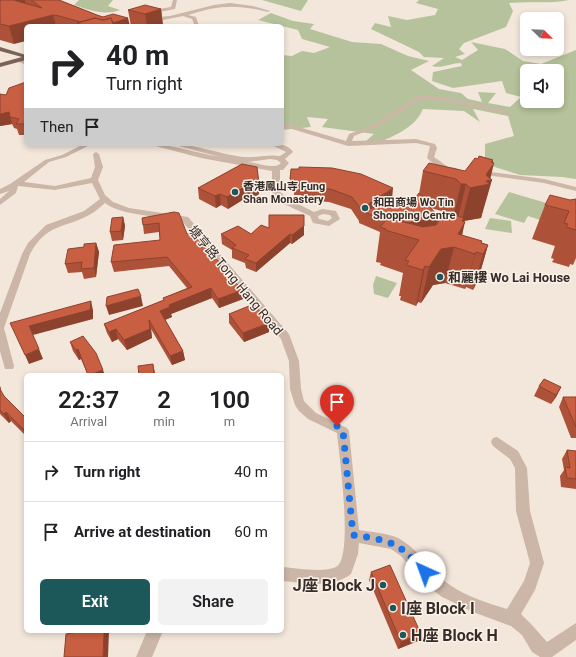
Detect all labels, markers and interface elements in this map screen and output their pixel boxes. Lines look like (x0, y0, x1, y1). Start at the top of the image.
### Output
north arrow (520, 12, 564, 56)
map controls (520, 12, 564, 108)
text: 40 m (106, 39, 169, 72)
icon: right (40, 40, 92, 92)
button: sound (520, 64, 564, 108)
text: Turn right (106, 73, 183, 94)
icon: arrive (81, 116, 103, 138)
text: Then (40, 118, 73, 136)
place label: 香港鳳山寺 Fung Shan Monastery (243, 180, 325, 206)
marker: 香港鳳山寺 Fung Shan Monastery (230, 187, 240, 197)
place label: 和田商場 Wo Tin Shopping Centre (373, 196, 456, 222)
marker: 和田商場 Wo Tin Shopping Centre (360, 203, 370, 213)
street label: 塘亨路 Tong Hang Road (185, 223, 286, 338)
place label: 和麗樓 Wo Lai House (448, 270, 570, 285)
marker: 和麗樓 Wo Lai House (435, 272, 445, 282)
pin (320, 385, 354, 426)
text: 22:37 (58, 386, 119, 414)
text: 2 (157, 386, 171, 414)
text: 100 (209, 386, 250, 414)
icon: arrive (326, 391, 348, 413)
text: Arrival (70, 414, 107, 429)
text: min (153, 414, 175, 429)
text: m (224, 414, 235, 429)
icon: right (40, 461, 62, 483)
text: Turn right (74, 463, 140, 481)
text: 40 m (234, 463, 268, 481)
icon: arrive (40, 521, 62, 543)
text: Arrive at destination (74, 523, 211, 541)
text: 60 m (234, 523, 268, 541)
position arrow (404, 551, 446, 593)
place label: J座 Block J (293, 576, 375, 595)
button: Exit (40, 579, 150, 625)
button: Share (158, 579, 268, 625)
marker: J座 Block J (378, 580, 388, 590)
place label: I座 Block I (401, 599, 475, 618)
marker: I座 Block I (388, 603, 398, 613)
place label: H座 Block H (411, 626, 498, 645)
marker: H座 Block H (398, 630, 408, 640)

